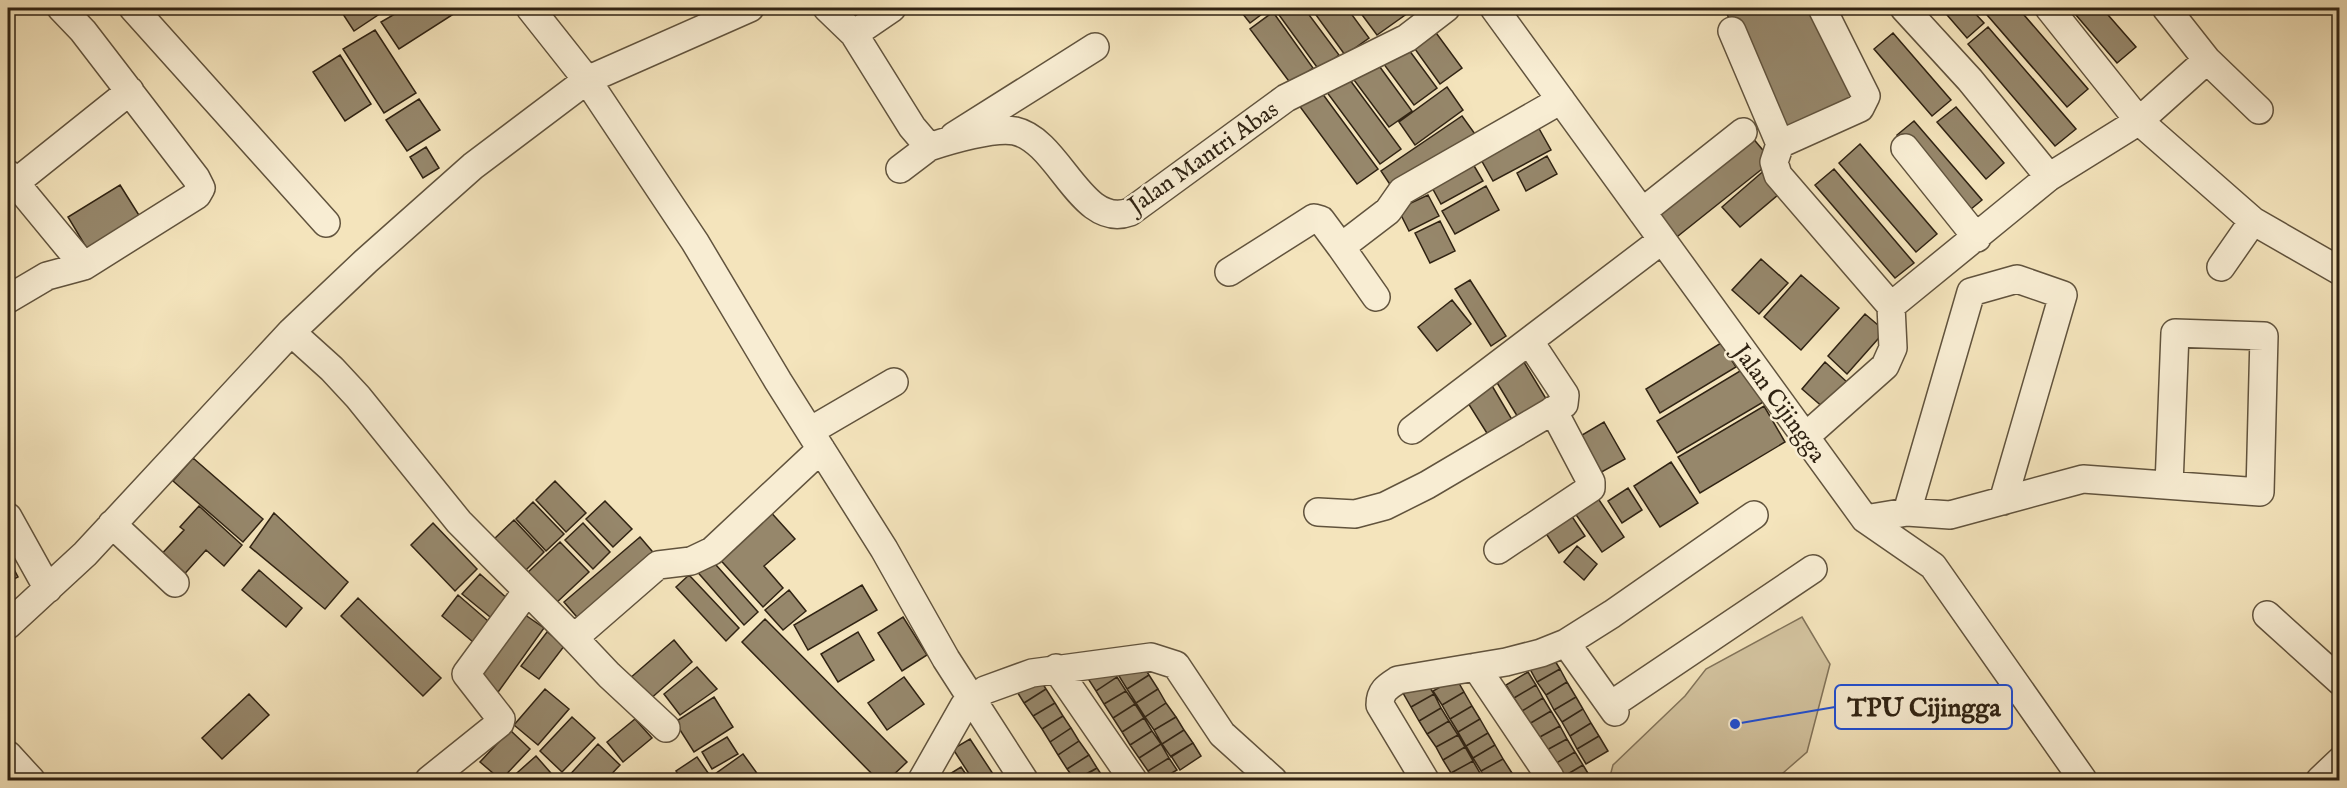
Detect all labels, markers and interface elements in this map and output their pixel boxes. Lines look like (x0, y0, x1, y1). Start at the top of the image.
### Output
street label: Jalan Mantri Abas (1120, 95, 1285, 223)
street label: Jalan Cijingga (1724, 336, 1833, 470)
callout: TPU Cijingga (1835, 685, 2012, 729)
text: TPU Cijingga (1846, 692, 2001, 725)

